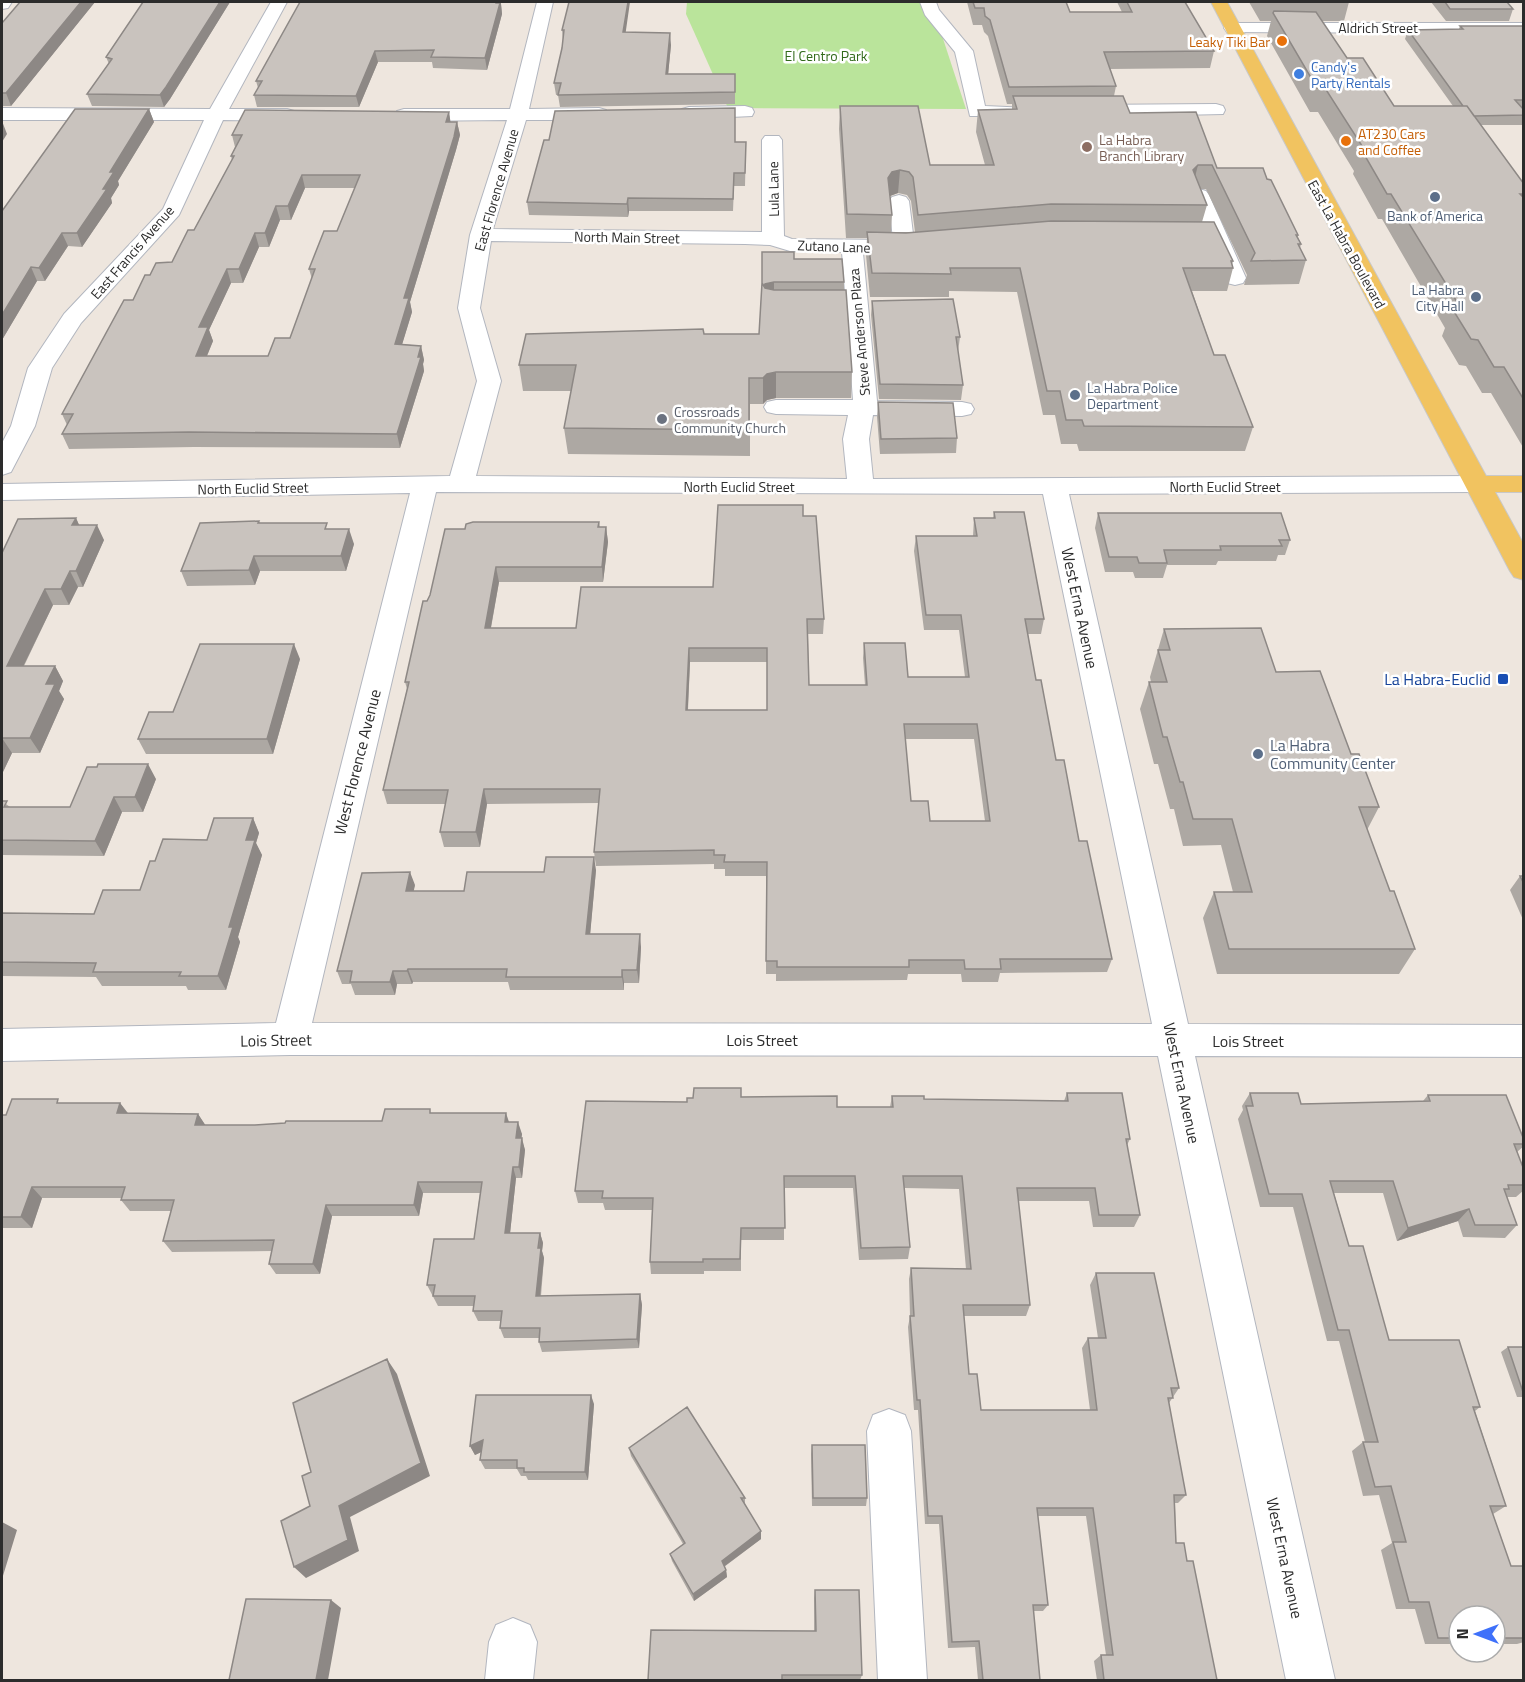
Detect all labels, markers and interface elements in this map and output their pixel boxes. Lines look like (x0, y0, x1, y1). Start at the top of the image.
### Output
street label: Aldrich Street (1338, 17, 1418, 38)
place label: Leaky Tiki Bar (1189, 31, 1270, 52)
marker: Leaky Tiki Bar (1275, 34, 1289, 48)
park label: El Centro Park (785, 45, 868, 66)
place label: Candy's Party Rentals (1311, 56, 1391, 93)
marker: Candy's Party Rentals (1292, 67, 1306, 81)
place label: AT230 Cars and Coffee (1358, 123, 1426, 160)
street label: East Florence Avenue (468, 126, 524, 254)
place label: La Habra Branch Library (1099, 129, 1185, 166)
marker: AT230 Cars and Coffee (1339, 134, 1353, 148)
marker: La Habra Branch Library (1080, 140, 1094, 154)
street label: Lula Lane (762, 161, 784, 217)
street label: East La Habra Boulevard (1303, 176, 1391, 312)
marker: Bank of America (1428, 190, 1442, 204)
street label: East Francis Avenue (85, 200, 179, 304)
place label: Bank of America (1387, 205, 1483, 226)
street label: North Main Street (574, 226, 680, 248)
street label: Zutano Lane (797, 234, 871, 258)
street label: Steve Anderson Plaza (843, 267, 875, 397)
place label: La Habra City Hall (1412, 279, 1464, 316)
marker: La Habra City Hall (1469, 290, 1483, 304)
place label: La Habra Police Department (1087, 377, 1178, 414)
marker: La Habra Police Department (1068, 388, 1082, 402)
place label: Crossroads Community Church (674, 401, 786, 438)
marker: Crossroads Community Church (655, 412, 669, 426)
street label: North Euclid Street (683, 476, 795, 497)
street label: North Euclid Street (1169, 476, 1281, 497)
street label: North Euclid Street (197, 477, 309, 499)
street label: West Erna Avenue (1055, 545, 1105, 671)
place label: La Habra-Euclid (1384, 667, 1491, 691)
marker: La Habra-Euclid (1496, 672, 1510, 686)
street label: West Florence Avenue (327, 686, 387, 838)
place label: La Habra Community Center (1270, 733, 1396, 775)
marker: La Habra Community Center (1251, 747, 1265, 761)
street label: West Erna Avenue (1157, 1020, 1207, 1146)
street label: Lois Street (240, 1027, 312, 1053)
street label: Lois Street (726, 1028, 798, 1052)
street label: Lois Street (1212, 1029, 1284, 1053)
street label: West Erna Avenue (1260, 1495, 1310, 1621)
north arrow (1447, 1604, 1507, 1664)
text: N (1450, 1628, 1474, 1640)

